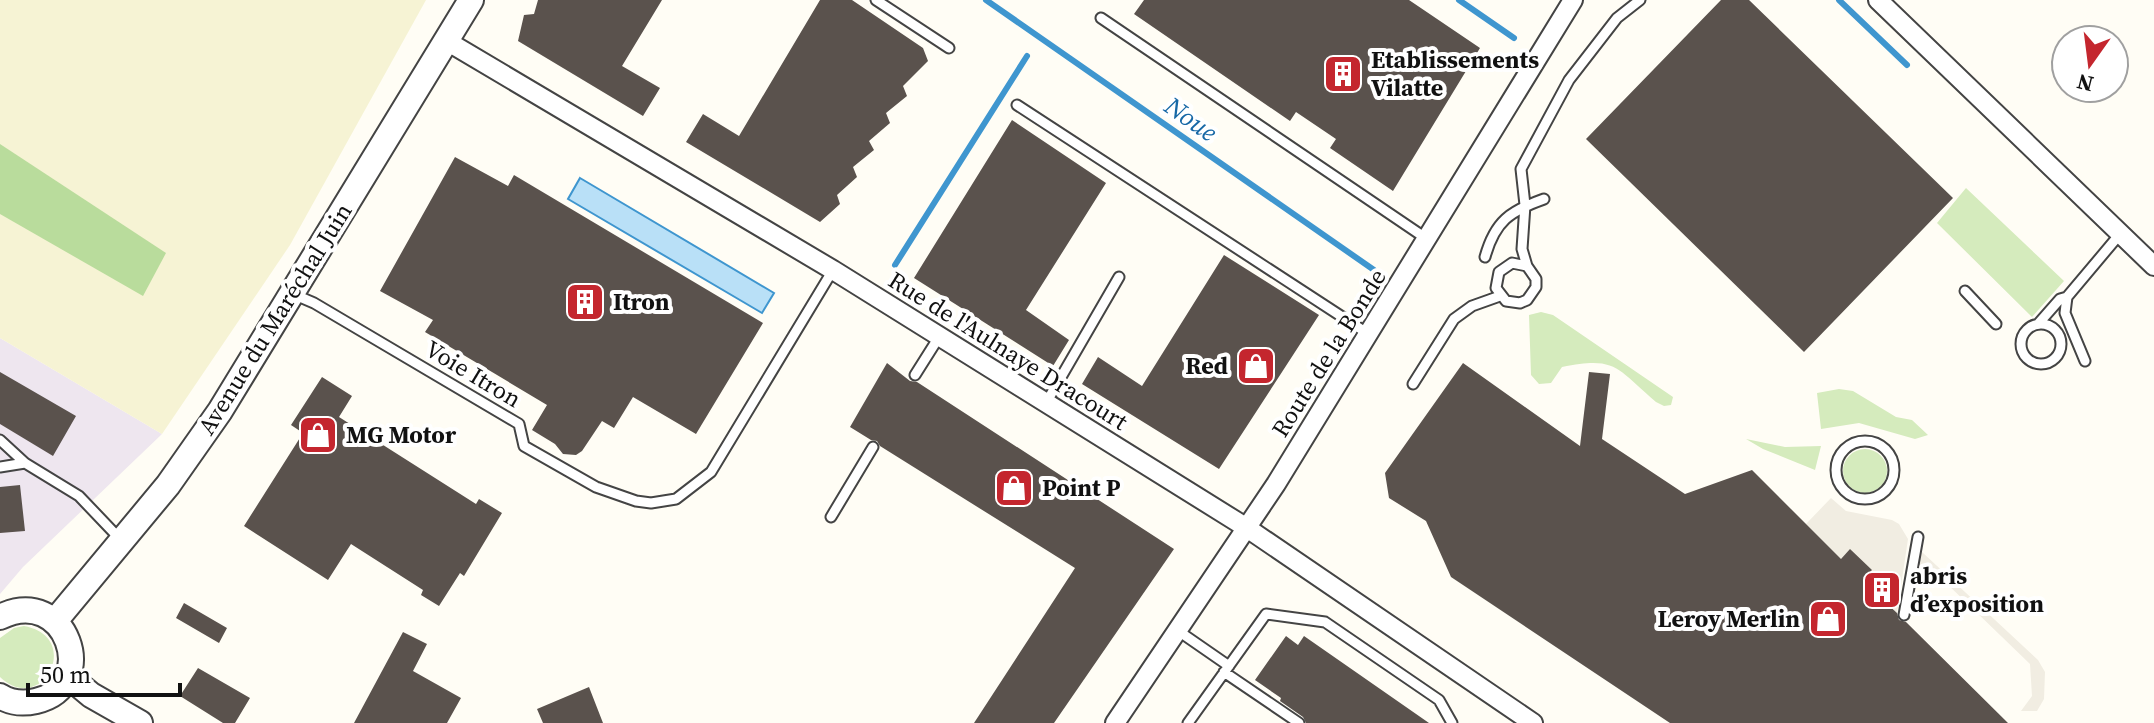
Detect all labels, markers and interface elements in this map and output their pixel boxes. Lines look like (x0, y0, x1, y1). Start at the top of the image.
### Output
north arrow (2050, 24, 2130, 104)
place label: Etablissements Vilatte (1371, 43, 1539, 104)
building icon: Etablissements Vilatte (1322, 53, 1364, 95)
text: N (2074, 67, 2097, 100)
water label: Noue (1157, 87, 1225, 150)
street label: Avenue du Maréchal Juin (190, 197, 359, 441)
street label: Route de la Bonde (1264, 262, 1394, 443)
street label: Rue de l'Aulnaye Dracourt (882, 263, 1134, 438)
building icon: Itron (564, 281, 606, 323)
place label: Itron (613, 285, 670, 318)
street label: Voie Itron (419, 332, 528, 415)
shop icon: Red (1235, 345, 1277, 387)
place label: Red (1185, 349, 1228, 382)
shop icon: MG Motor (297, 414, 339, 456)
place label: MG Motor (346, 418, 457, 451)
shop icon: Point P (993, 467, 1035, 509)
place label: Point P (1042, 471, 1121, 504)
place label: abris d’exposition (1910, 559, 2044, 620)
building icon: abris d’exposition (1861, 569, 1903, 611)
shop icon: Leroy Merlin (1807, 598, 1849, 640)
place label: Leroy Merlin (1658, 602, 1800, 635)
scale bar (28, 647, 180, 697)
text: 50 m (40, 658, 91, 691)

